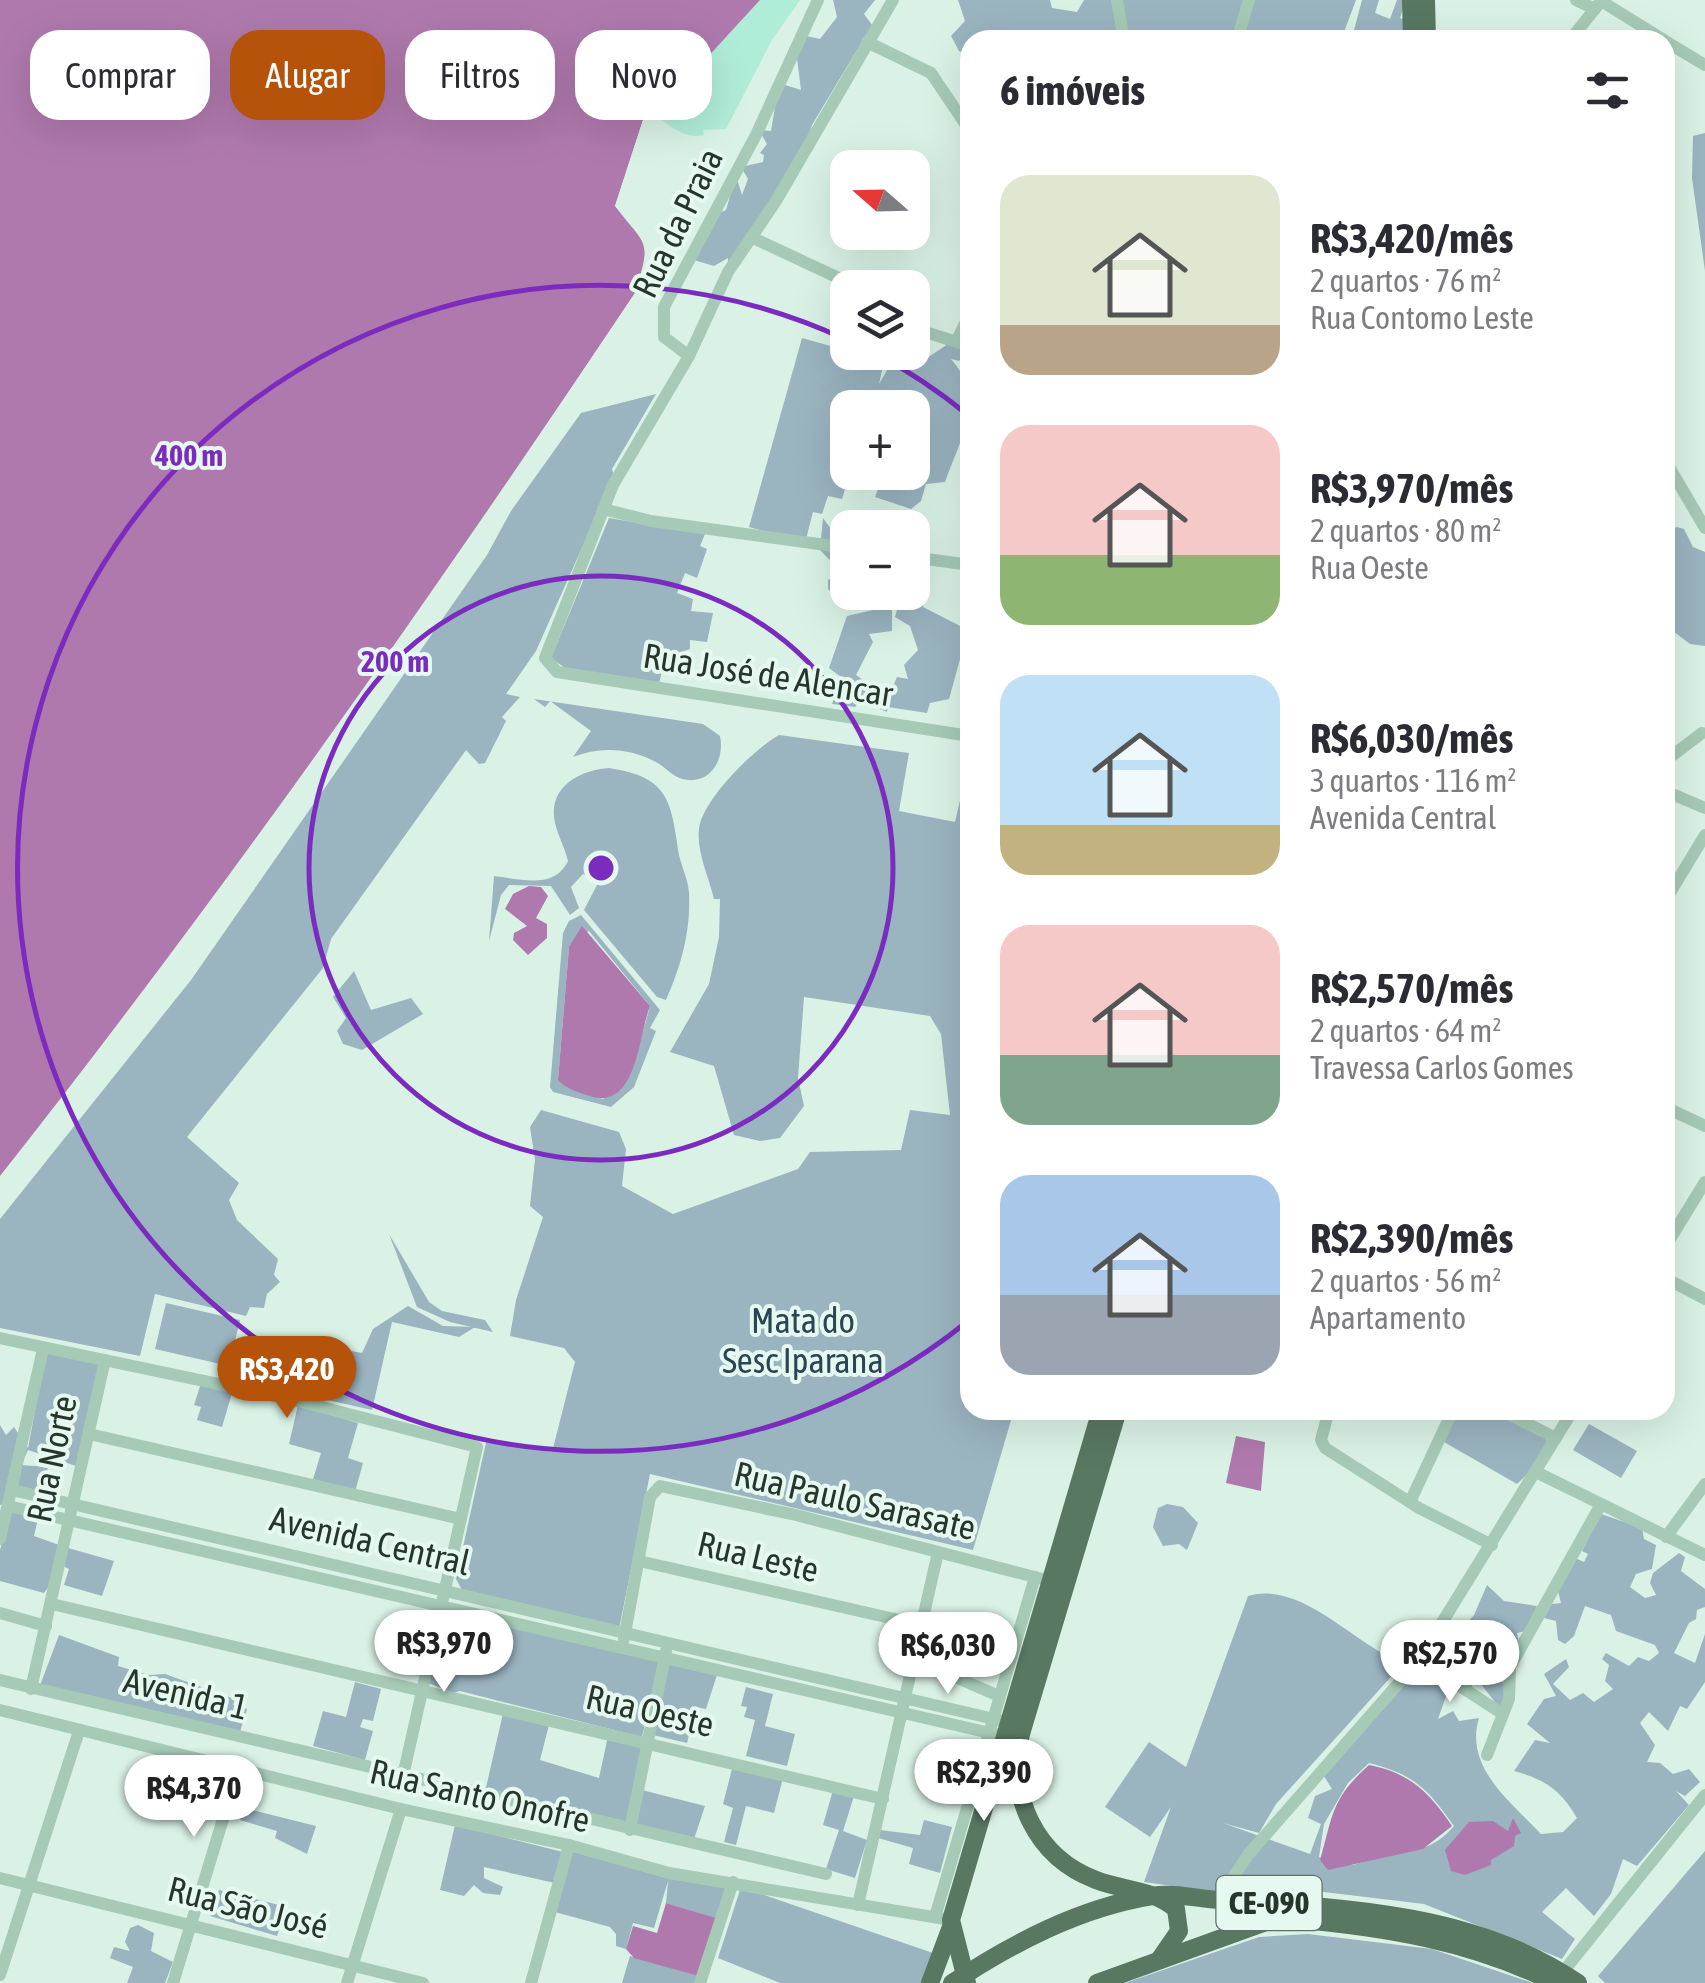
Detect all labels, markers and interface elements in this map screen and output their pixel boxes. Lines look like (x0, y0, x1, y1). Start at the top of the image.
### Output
chip: Comprar (30, 30, 210, 120)
chip: Alugar (230, 30, 385, 120)
chip: Filtros (405, 30, 555, 120)
chip: Novo (575, 30, 712, 120)
icon: filters (1580, 63, 1635, 118)
text: 6 imóveis (1000, 66, 1145, 114)
street label: Rua da Praia (624, 142, 730, 303)
north arrow (830, 150, 930, 250)
map controls (830, 150, 930, 610)
text: R$3,420/mês (1310, 214, 1513, 262)
icon: home (1080, 215, 1200, 335)
text: 2 quartos · 76 m² (1310, 262, 1501, 299)
button: layers (830, 270, 930, 370)
text: Rua Contomo Leste (1310, 299, 1534, 336)
button: + (830, 390, 930, 490)
text: 400 m (154, 438, 223, 472)
text: R$3,970/mês (1310, 464, 1513, 512)
icon: home (1080, 465, 1200, 585)
button: − (830, 510, 930, 610)
text: 2 quartos · 80 m² (1310, 512, 1501, 549)
text: Rua Oeste (1310, 549, 1429, 586)
street label: Rua José de Alencar (641, 635, 896, 714)
text: 200 m (361, 644, 429, 678)
text: R$6,030/mês (1310, 714, 1513, 762)
icon: home (1080, 715, 1200, 835)
text: 3 quartos · 116 m² (1310, 762, 1516, 799)
text: Avenida Central (1310, 799, 1496, 836)
centre of rings (583, 850, 619, 886)
text: R$2,570/mês (1310, 964, 1513, 1012)
icon: home (1080, 965, 1200, 1085)
text: 2 quartos · 64 m² (1310, 1012, 1501, 1049)
text: Travessa Carlos Gomes (1310, 1049, 1574, 1086)
text: R$2,390/mês (1310, 1214, 1513, 1262)
icon: home (1080, 1215, 1200, 1335)
text: 2 quartos · 56 m² (1310, 1262, 1501, 1299)
text: Apartamento (1310, 1299, 1466, 1336)
park label: Mata do Sesc Iparana (722, 1300, 884, 1380)
pin: R$3,420 (195, 1336, 379, 1421)
text: R$3,420 (239, 1350, 335, 1387)
street label: Rua Norte (18, 1392, 84, 1526)
street label: Rua Paulo Sarasate (731, 1453, 980, 1547)
street label: Avenida Central (267, 1498, 474, 1582)
street label: Rua Leste (694, 1523, 823, 1589)
pin: R$3,970 (352, 1610, 536, 1695)
pin: R$6,030 (856, 1612, 1040, 1697)
pin: R$2,570 (1358, 1620, 1542, 1705)
text: R$3,970 (396, 1624, 492, 1661)
text: R$6,030 (900, 1626, 996, 1663)
text: R$2,570 (1402, 1634, 1498, 1671)
street label: Avenida 1 (120, 1659, 252, 1727)
street label: Rua Oeste (582, 1676, 718, 1744)
pin: R$2,390 (892, 1739, 1076, 1824)
street label: Rua Santo Onofre (367, 1750, 594, 1840)
text: R$2,390 (936, 1753, 1032, 1790)
pin: R$4,370 (102, 1755, 286, 1840)
text: R$4,370 (146, 1769, 242, 1806)
street label: Rua São José (164, 1868, 332, 1946)
road number: CE-090 (1216, 1876, 1322, 1930)

